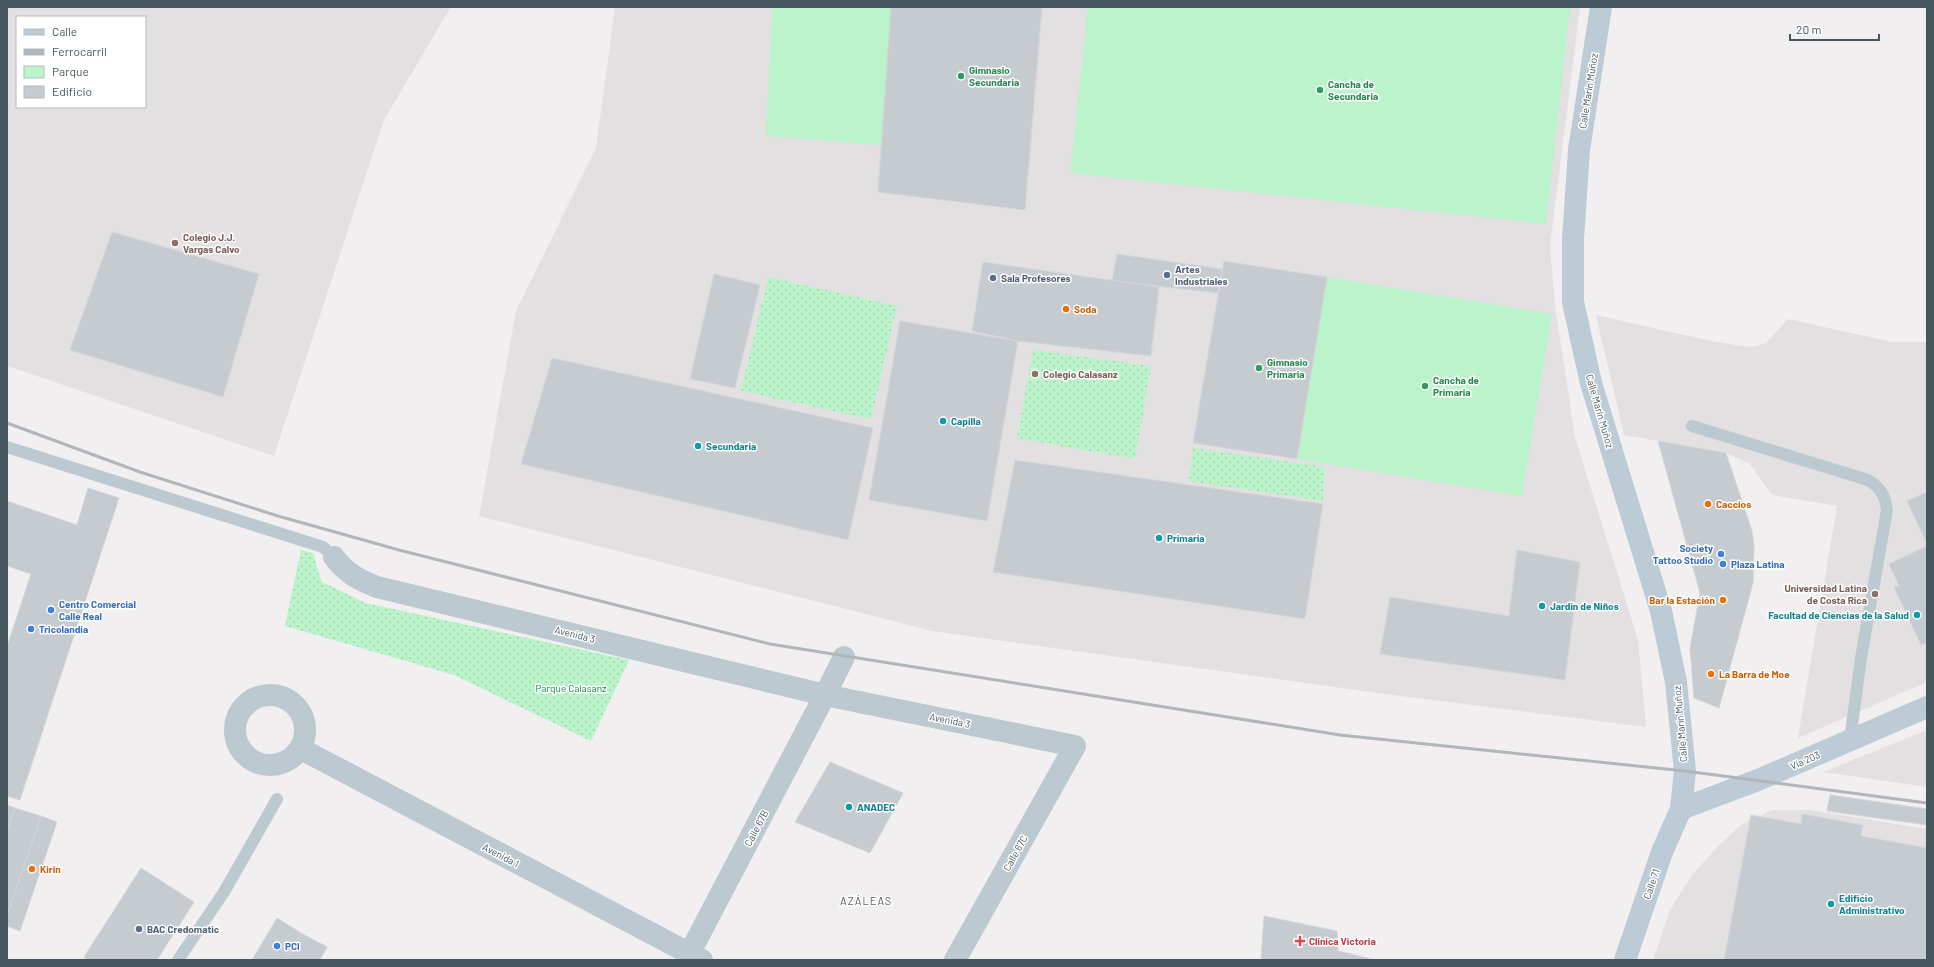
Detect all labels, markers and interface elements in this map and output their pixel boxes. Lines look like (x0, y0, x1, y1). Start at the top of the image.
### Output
legend (16, 16, 146, 108)
scale bar (1790, 16, 1879, 42)
text: 20 m (1796, 22, 1822, 36)
text: Calle (52, 24, 77, 38)
text: Ferrocarril (52, 44, 107, 58)
street label: Calle Marín Muñoz (1576, 52, 1600, 130)
text: Parque (52, 64, 89, 78)
place label: Gimnasio Secundaria (969, 64, 1019, 88)
marker: Gimnasio Secundaria (956, 71, 966, 81)
place label: Cancha de Secundaria (1328, 78, 1378, 102)
text: Edificio (52, 84, 92, 98)
marker: Cancha de Secundaria (1315, 85, 1325, 95)
place label: Colegio J.J. Vargas Calvo (183, 231, 240, 255)
marker: Colegio J.J. Vargas Calvo (170, 238, 180, 248)
place label: Artes Industriales (1175, 263, 1228, 287)
marker: Artes Industriales (1162, 270, 1172, 280)
place label: Sala Profesores (1001, 272, 1071, 284)
marker: Sala Profesores (988, 273, 998, 283)
place label: Soda (1074, 303, 1096, 315)
marker: Soda (1061, 304, 1071, 314)
place label: Gimnasio Primaria (1267, 356, 1308, 380)
marker: Gimnasio Primaria (1254, 363, 1264, 373)
place label: Colegio Calasanz (1043, 368, 1118, 380)
marker: Colegio Calasanz (1030, 369, 1040, 379)
street label: Calle Marín Muñoz (1584, 373, 1616, 450)
place label: Cancha de Primaria (1433, 374, 1480, 398)
marker: Cancha de Primaria (1420, 381, 1430, 391)
place label: Capilla (951, 415, 981, 427)
marker: Capilla (938, 416, 948, 426)
place label: Secundaria (706, 440, 756, 452)
marker: Secundaria (693, 441, 703, 451)
place label: Caccios (1716, 498, 1751, 510)
marker: Caccios (1703, 499, 1713, 509)
place label: Primaria (1167, 532, 1205, 544)
marker: Primaria (1154, 533, 1164, 543)
place label: Society Tattoo Studio (1653, 542, 1713, 566)
marker: Society Tattoo Studio (1716, 549, 1726, 559)
place label: Plaza Latina (1731, 558, 1785, 570)
marker: Plaza Latina (1718, 559, 1728, 569)
place label: Universidad Latina de Costa Rica (1784, 582, 1867, 606)
marker: Universidad Latina de Costa Rica (1870, 589, 1880, 599)
place label: Bar la Estación (1649, 594, 1715, 606)
marker: Bar la Estación (1718, 595, 1728, 605)
place label: Centro Comercial Calle Real (59, 598, 136, 622)
place label: Jardín de Niños (1550, 600, 1619, 612)
marker: Jardín de Niños (1537, 601, 1547, 611)
marker: Centro Comercial Calle Real (46, 605, 56, 615)
place label: Facultad de Ciencias de la Salud (1768, 609, 1909, 621)
marker: Facultad de Ciencias de la Salud (1912, 610, 1922, 620)
place label: Tricolandia (39, 623, 88, 635)
street label: Avenida 3 (553, 623, 597, 645)
marker: Tricolandia (26, 624, 36, 634)
place label: La Barra de Moe (1719, 668, 1790, 680)
marker: La Barra de Moe (1706, 669, 1716, 679)
park label: Parque Calasanz (535, 682, 607, 694)
street label: Calle Marín Muñoz (1671, 685, 1689, 763)
street label: Avenida 3 (929, 710, 971, 730)
street label: Vía 203 (1788, 748, 1822, 772)
place label: ANADEC (857, 801, 895, 813)
marker: ANADEC (844, 802, 854, 812)
street label: Calle 67B (741, 808, 771, 848)
street label: Calle 67C (1000, 833, 1030, 873)
street label: Avenida 1 (481, 840, 521, 870)
place label: Kirin (40, 863, 61, 875)
marker: Kirin (27, 864, 37, 874)
street label: Calle 71 (1640, 867, 1662, 901)
place label: Edificio Administrativo (1839, 892, 1905, 916)
district label: AZÁLEAS (840, 894, 892, 907)
marker: Edificio Administrativo (1826, 899, 1836, 909)
place label: BAC Credomatic (147, 923, 220, 935)
marker: BAC Credomatic (134, 924, 144, 934)
marker: Clínica Victoria (1294, 935, 1306, 947)
place label: Clínica Victoria (1309, 935, 1376, 947)
place label: PCI (285, 940, 300, 952)
marker: PCI (272, 941, 282, 951)

